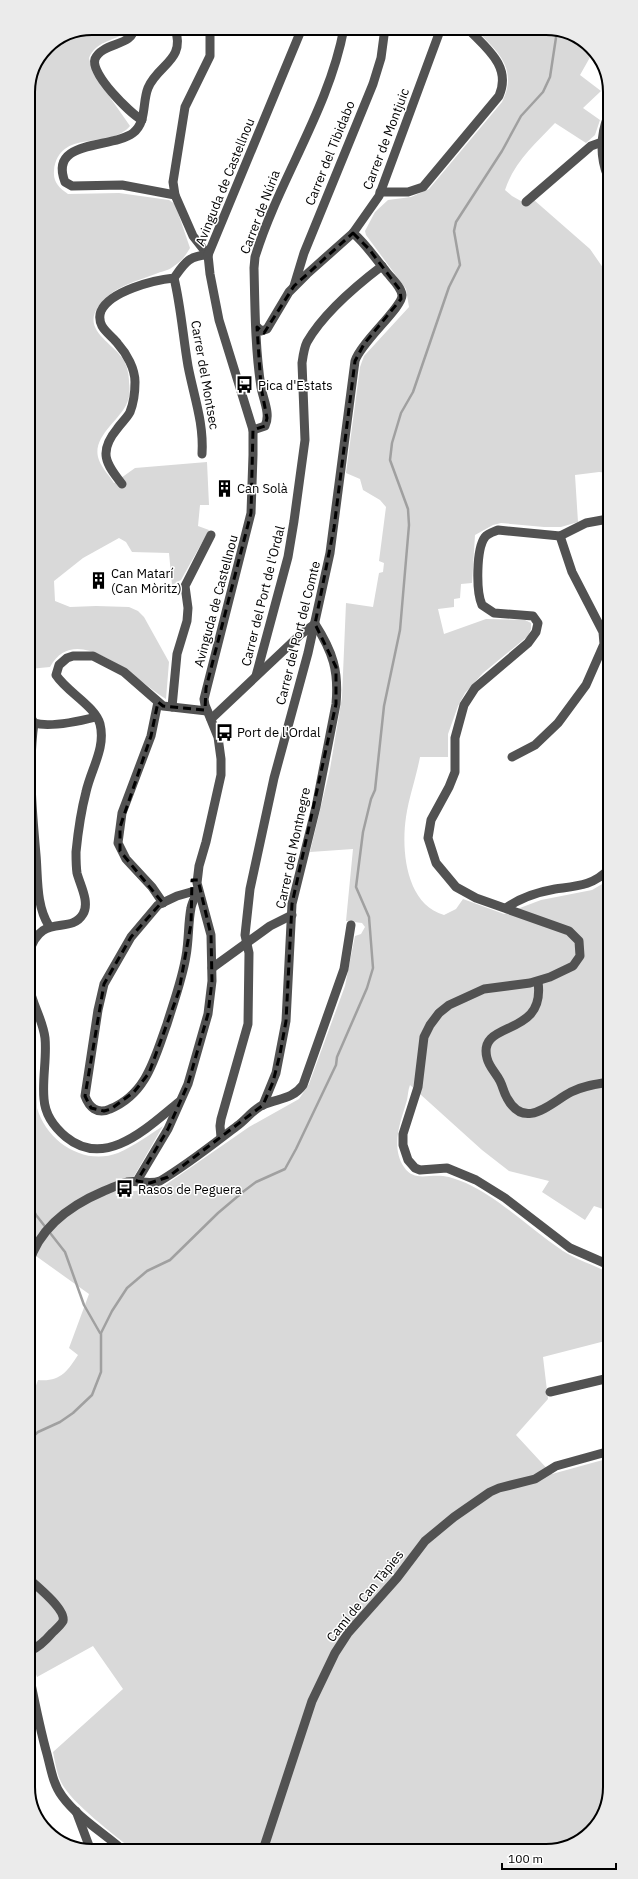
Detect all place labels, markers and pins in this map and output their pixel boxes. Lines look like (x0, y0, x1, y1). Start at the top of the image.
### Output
bus stop icon: Pica d'Estats (235, 375, 255, 395)
place label: Pica d'Estats (258, 377, 333, 394)
building icon: Can Solà (214, 478, 234, 498)
place label: Can Solà (237, 480, 288, 497)
place label: Can Matarí (Can Mòritz) (111, 565, 182, 597)
building icon: Can Matarí (Can Mòritz) (88, 570, 108, 590)
bus stop icon: Port de l'Ordal (214, 722, 234, 742)
place label: Port de l'Ordal (237, 724, 321, 741)
bus stop icon: Rasos de Peguera (115, 1179, 135, 1199)
place label: Rasos de Peguera (138, 1181, 242, 1198)

